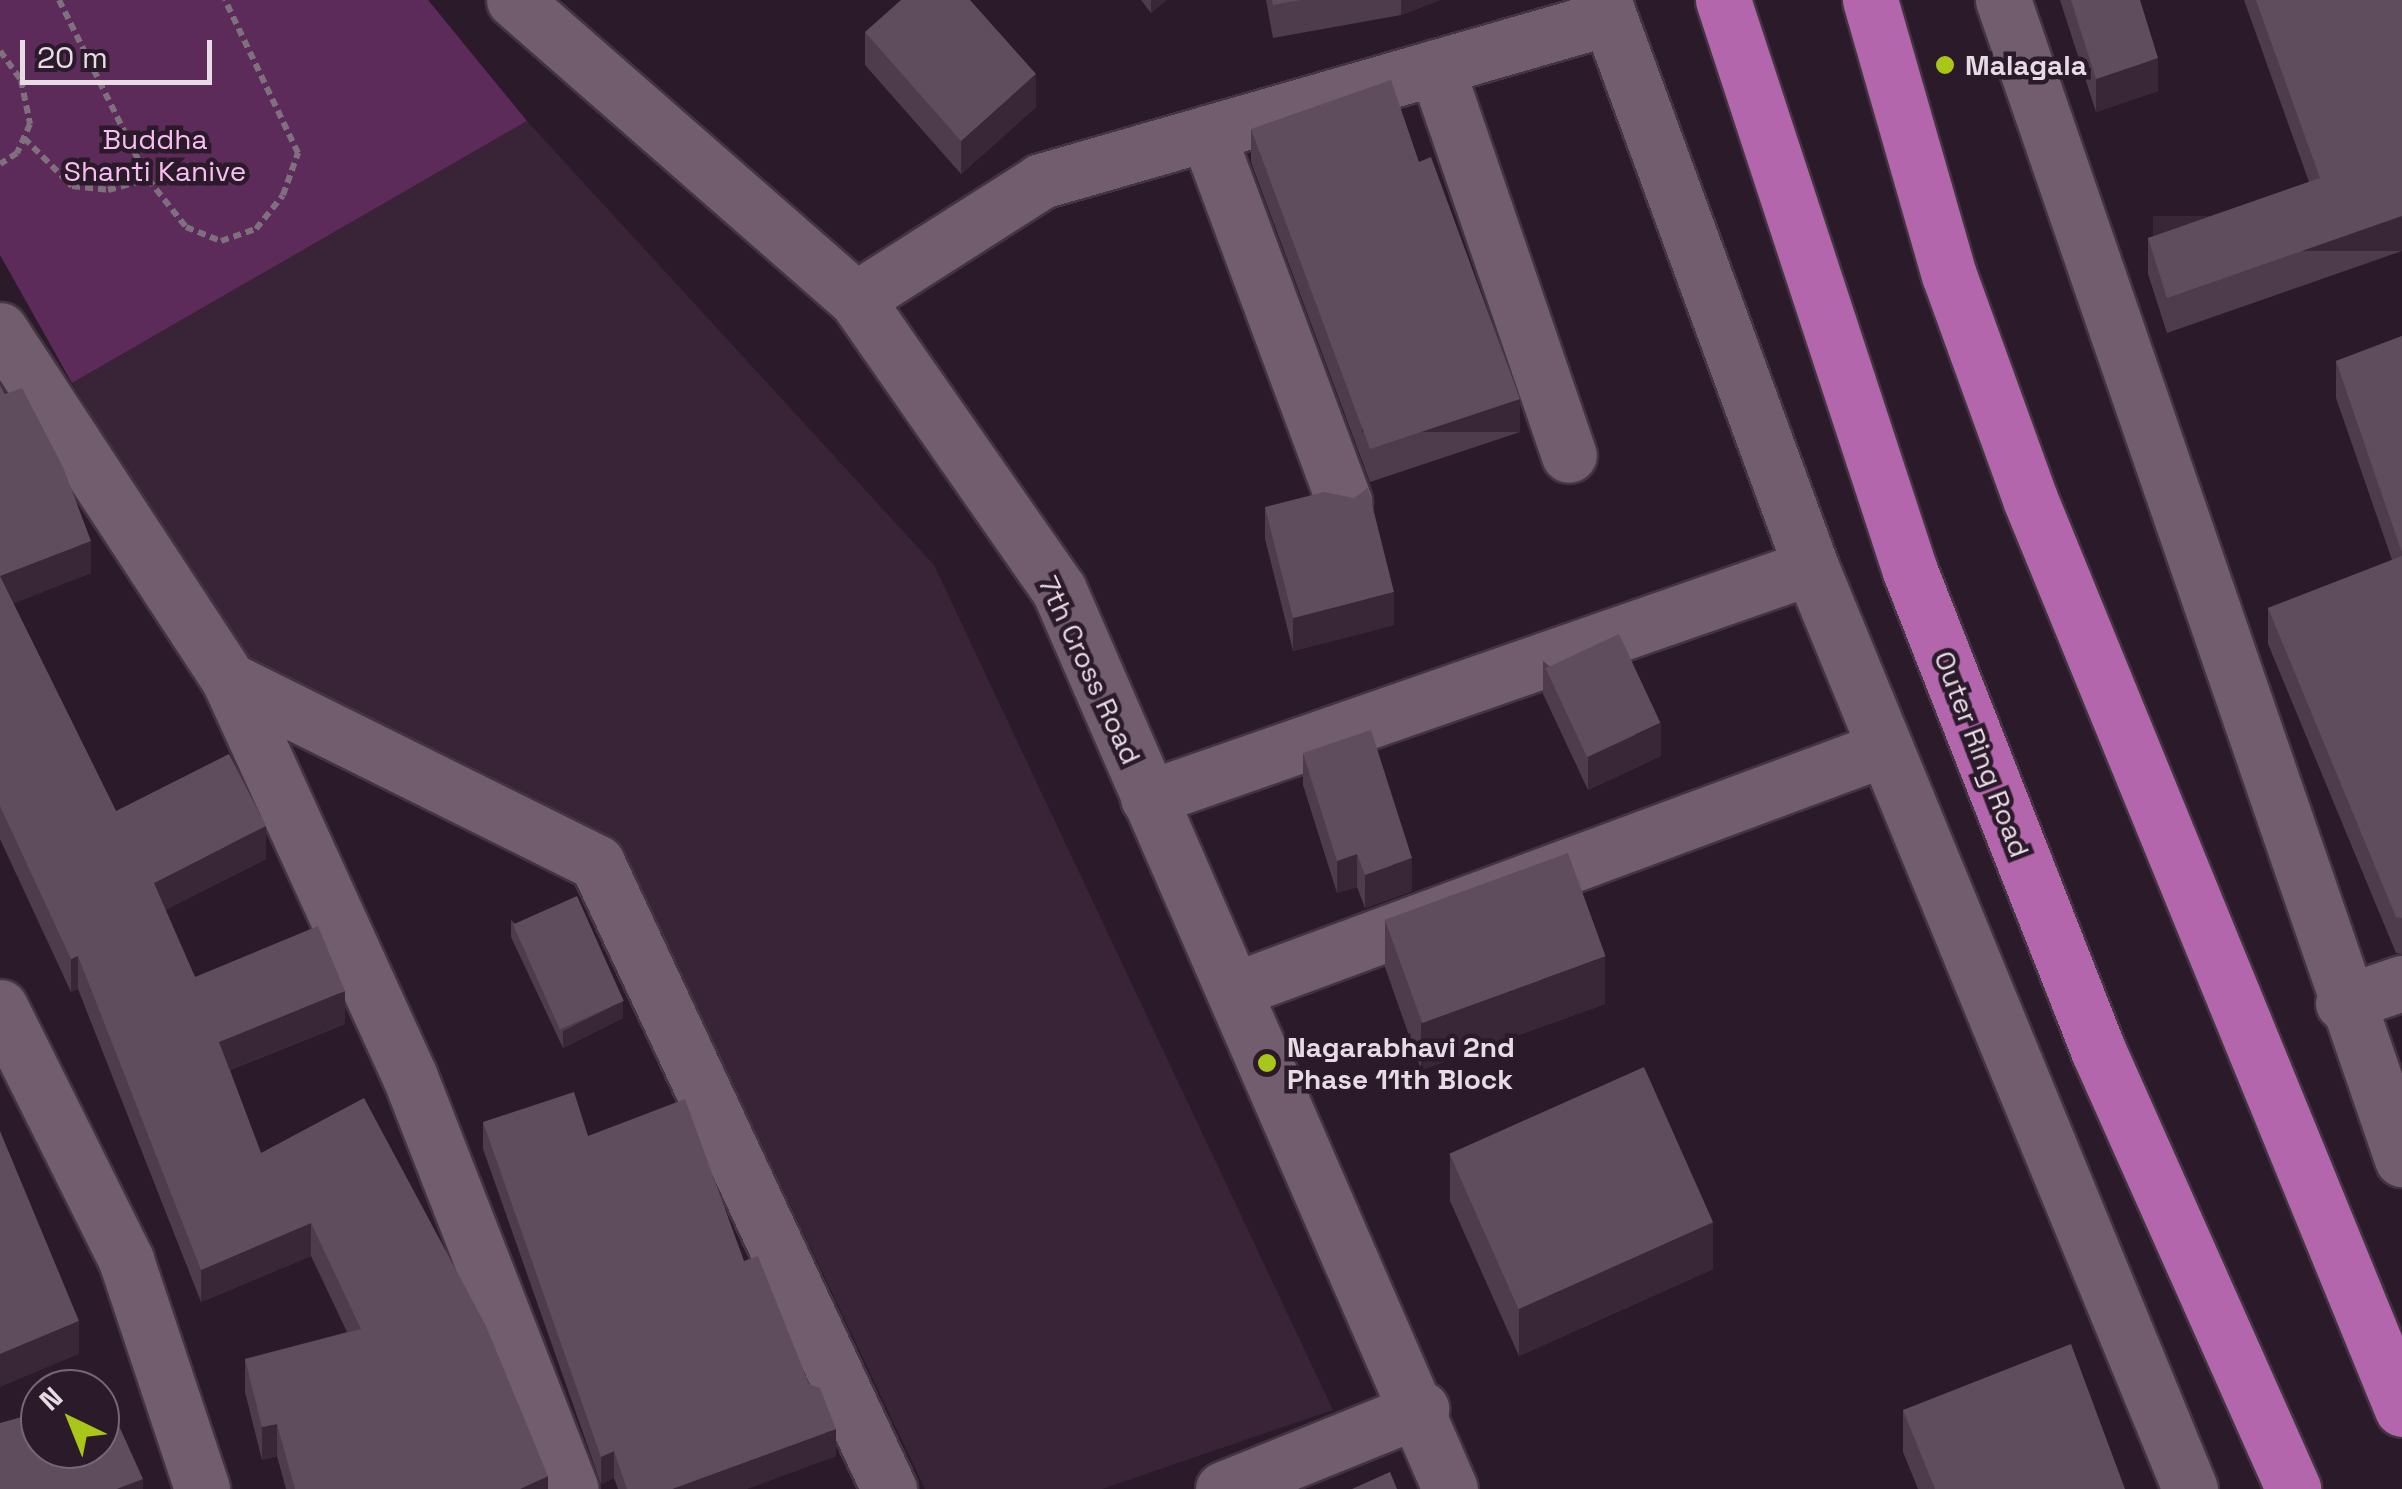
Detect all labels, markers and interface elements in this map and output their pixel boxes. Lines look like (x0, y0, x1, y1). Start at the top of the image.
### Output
scale bar (25, 20, 218, 82)
text: 20 m (37, 38, 108, 77)
place label: Malagala (1965, 48, 2087, 82)
marker: Malagala (1934, 54, 1956, 76)
park label: Buddha Shanti Kanive (64, 122, 246, 188)
street label: 7th Cross Road (1032, 571, 1148, 769)
street label: Outer Ring Road (1927, 646, 2037, 862)
place label: Nagarabhavi 2nd Phase 11th Block (1287, 1030, 1515, 1096)
marker: Nagarabhavi 2nd Phase 11th Block (1256, 1052, 1278, 1074)
north arrow (20, 1369, 120, 1469)
text: N (32, 1379, 70, 1418)

